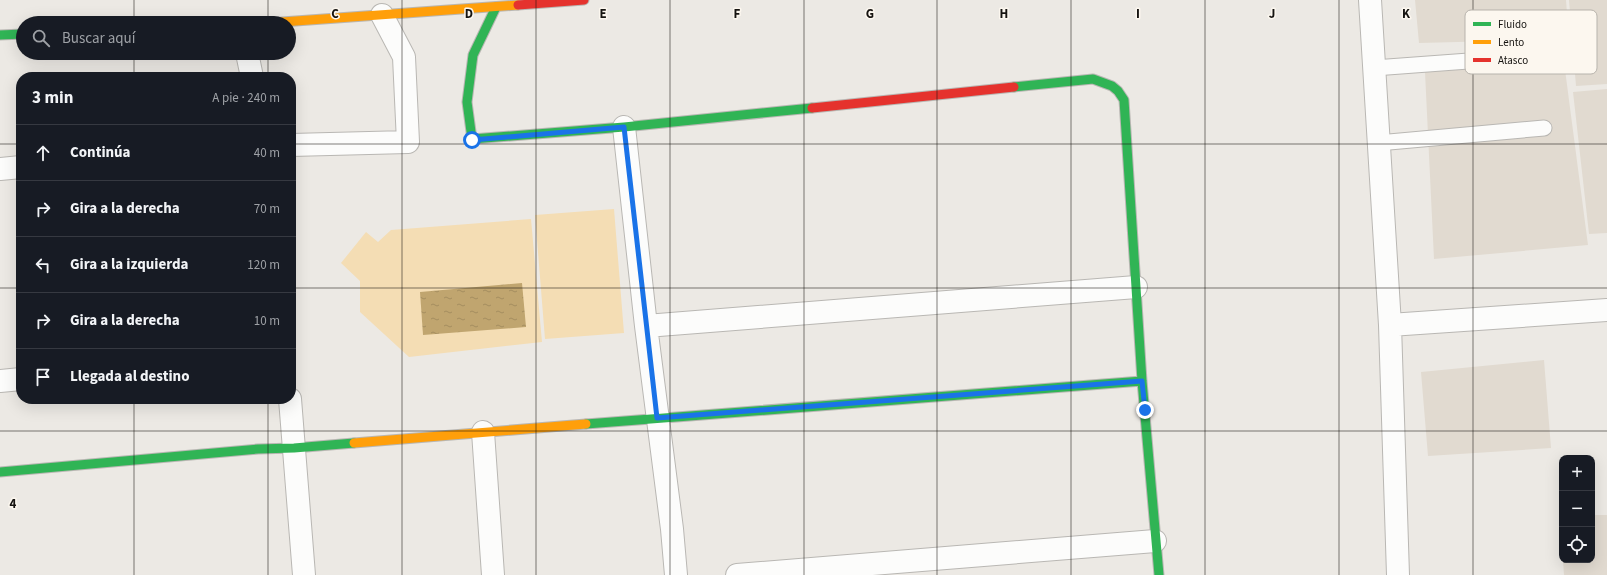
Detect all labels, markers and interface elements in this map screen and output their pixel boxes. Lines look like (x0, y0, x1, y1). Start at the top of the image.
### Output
text: C (331, 5, 339, 23)
text: D (465, 5, 473, 23)
text: E (599, 5, 607, 23)
text: F (734, 5, 741, 23)
text: G (866, 5, 874, 23)
text: H (1000, 5, 1008, 23)
text: I (1136, 5, 1140, 23)
text: J (1269, 5, 1275, 23)
text: K (1402, 5, 1411, 23)
legend (1465, 10, 1597, 74)
search box (16, 16, 296, 60)
text: Fluido (1498, 17, 1527, 32)
icon: search (30, 27, 52, 49)
text: Buscar aquí (62, 28, 135, 49)
text: Lento (1498, 35, 1524, 50)
text: Atasco (1498, 53, 1528, 68)
text: 3 min (32, 86, 73, 110)
text: A pie · 240 m (212, 89, 280, 107)
route start (463, 131, 481, 149)
icon: ahead (32, 142, 54, 164)
text: Continúa (70, 142, 131, 163)
text: 40 m (254, 144, 280, 162)
icon: right (32, 198, 54, 220)
text: Gira a la derecha (70, 198, 180, 219)
text: 70 m (254, 200, 280, 218)
icon: left (32, 254, 54, 276)
text: Gira a la izquierda (70, 254, 189, 275)
text: 120 m (247, 256, 280, 274)
icon: right (32, 310, 54, 332)
text: Gira a la derecha (70, 310, 180, 331)
text: 10 m (254, 312, 280, 330)
icon: arrive (32, 366, 54, 388)
text: Llegada al destino (70, 366, 190, 387)
route end (1136, 401, 1154, 419)
map controls (1559, 455, 1595, 563)
button: + (1559, 455, 1595, 491)
button: − (1559, 491, 1595, 527)
text: 4 (10, 495, 17, 513)
button: locate (1559, 527, 1595, 563)

